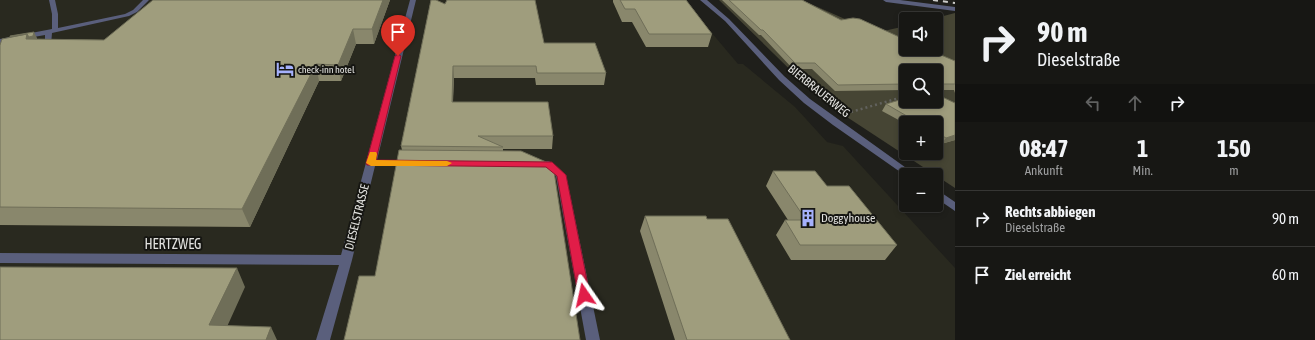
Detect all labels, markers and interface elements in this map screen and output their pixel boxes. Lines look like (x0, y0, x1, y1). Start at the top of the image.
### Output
map controls (899, 12, 943, 212)
button: sound (899, 12, 943, 56)
pin (381, 15, 415, 56)
icon: right (971, 16, 1023, 68)
text: 90 m (1037, 16, 1087, 48)
icon: arrive (387, 21, 409, 43)
text: Dieselstraße (1037, 49, 1120, 70)
hotel icon: check-inn hotel (275, 59, 295, 79)
street label: BIERBRAUERWEG (785, 62, 853, 120)
place label: check-inn hotel (298, 64, 355, 75)
button: search (899, 64, 943, 108)
icon: left (1082, 92, 1104, 114)
icon: ahead (1124, 92, 1146, 114)
icon: right (1166, 92, 1188, 114)
button: + (899, 116, 943, 160)
text: 08:47 (1019, 135, 1069, 162)
text: 1 (1137, 135, 1148, 162)
text: 150 (1217, 135, 1251, 162)
text: Ankunft (1025, 163, 1063, 178)
text: Min. (1133, 163, 1153, 178)
text: m (1229, 163, 1239, 178)
button: − (899, 168, 943, 212)
street label: DIESELSTRASSE (342, 183, 372, 251)
text: Rechts abbiegen (1005, 203, 1095, 220)
building icon: Doggyhouse (798, 208, 818, 228)
icon: right (971, 208, 993, 230)
text: 90 m (1272, 210, 1299, 227)
place label: Doggyhouse (821, 211, 875, 225)
text: Dieselstraße (1005, 220, 1065, 235)
street label: HERTZWEG (144, 236, 202, 252)
icon: arrive (971, 264, 993, 286)
text: Ziel erreicht (1005, 266, 1071, 283)
text: 60 m (1272, 266, 1299, 283)
position arrow (563, 274, 605, 316)

